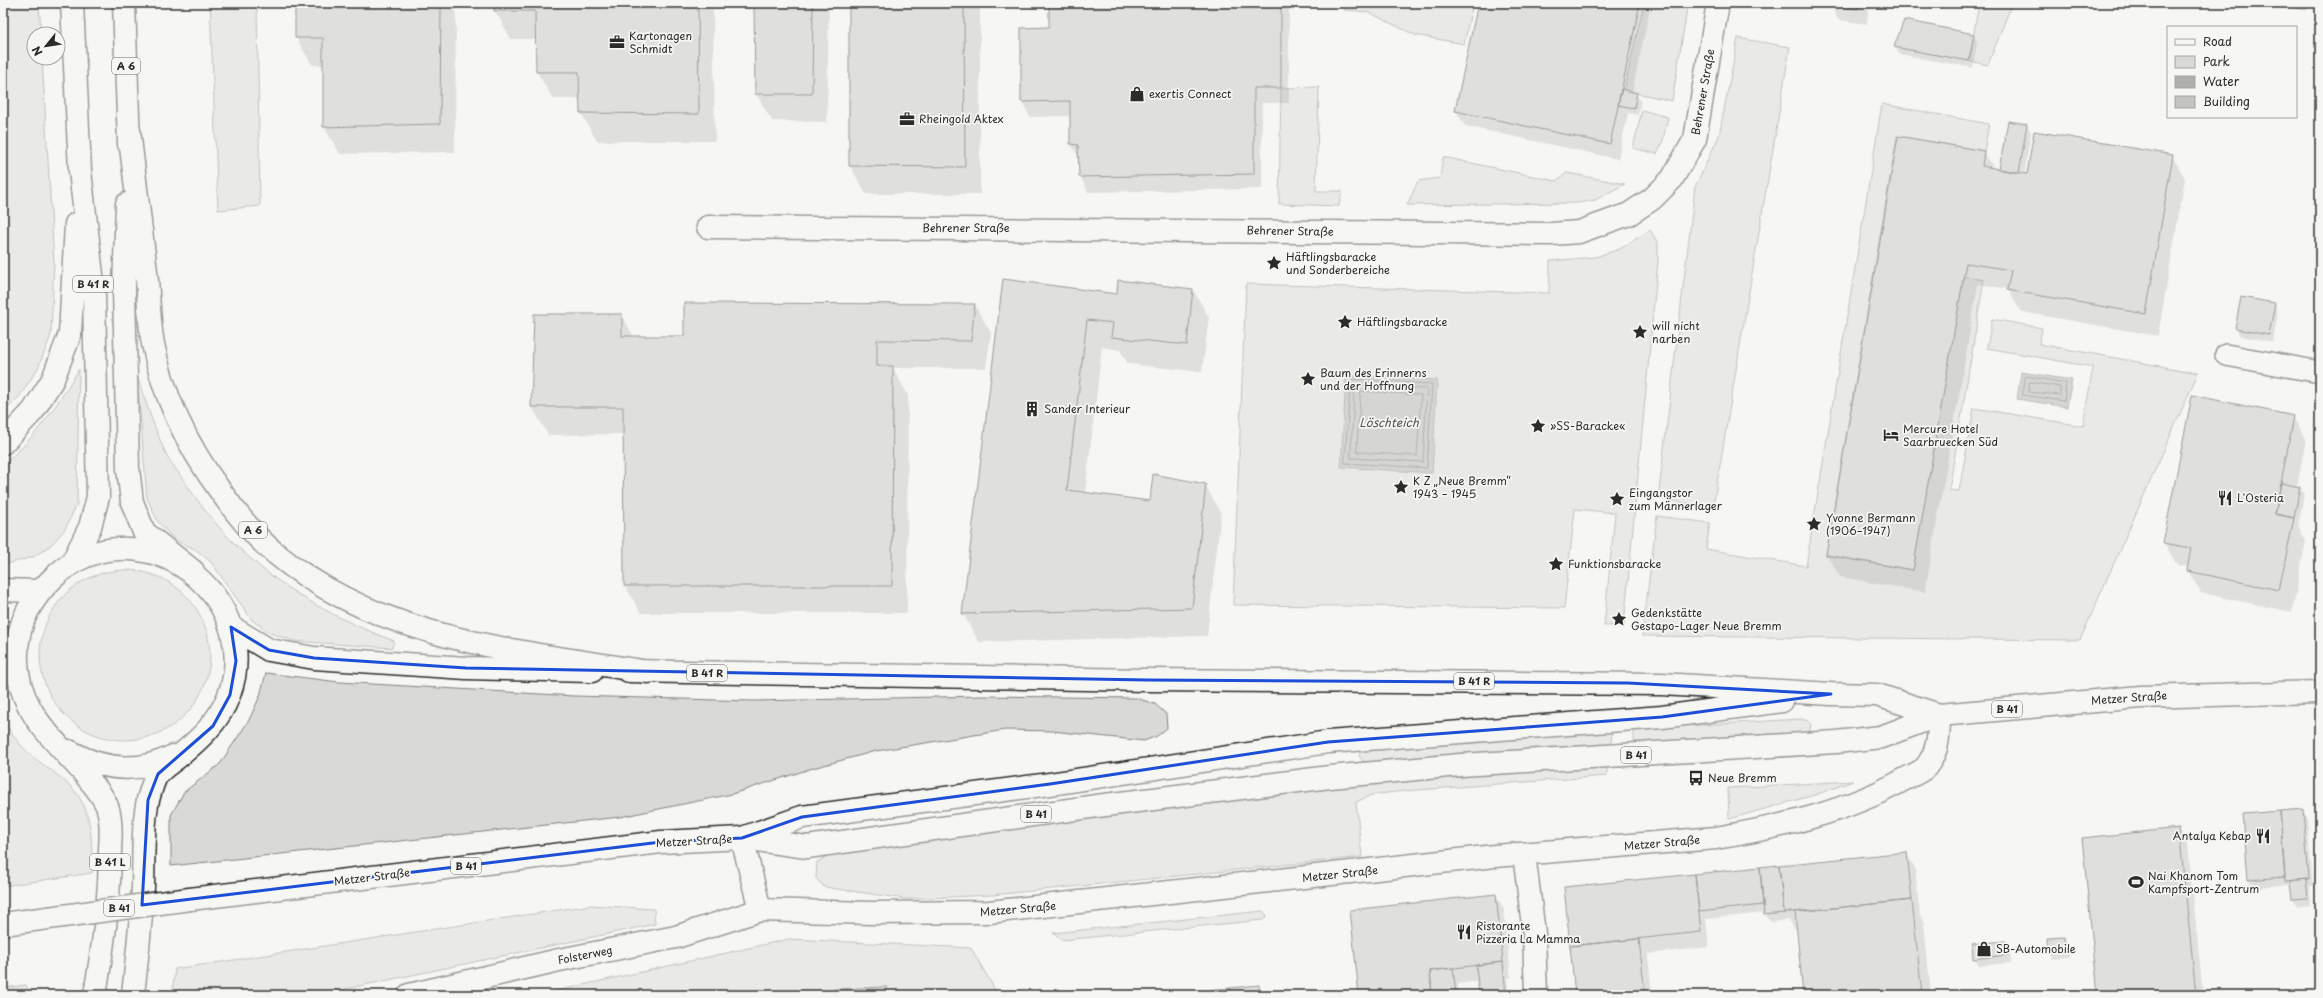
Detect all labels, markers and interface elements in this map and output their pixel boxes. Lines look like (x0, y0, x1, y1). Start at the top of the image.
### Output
north arrow (26, 26, 66, 66)
legend (2167, 26, 2297, 118)
place label: Kartonagen Schmidt (629, 27, 692, 57)
text: Road (2203, 32, 2232, 50)
office icon: Kartonagen Schmidt (608, 33, 626, 51)
text: N (27, 43, 46, 59)
street label: Behrener Straße (1687, 47, 1718, 136)
text: Park (2203, 52, 2230, 70)
road number: A 6 (112, 58, 140, 74)
text: Water (2203, 72, 2240, 90)
shop icon: exertis Connect (1128, 85, 1146, 103)
place label: exertis Connect (1149, 85, 1232, 102)
text: Building (2203, 92, 2250, 110)
office icon: Rheingold Aktex (898, 110, 916, 128)
place label: Rheingold Aktex (919, 110, 1004, 127)
street label: Behrener Straße (922, 219, 1010, 236)
street label: Behrener Straße (1246, 221, 1334, 240)
place label: Häftlingsbaracke und Sonderbereiche (1286, 248, 1390, 278)
place icon: Häftlingsbaracke und Sonderbereiche (1265, 254, 1283, 272)
road number: B 41 R (73, 276, 113, 292)
place icon: Häftlingsbaracke (1336, 313, 1354, 331)
place label: Häftlingsbaracke (1357, 313, 1448, 330)
place label: will nicht narben (1652, 317, 1700, 347)
place icon: will nicht narben (1631, 323, 1649, 341)
place label: Baum des Erinnerns und der Hoffnung (1320, 364, 1426, 394)
place icon: Baum des Erinnerns und der Hoffnung (1299, 370, 1317, 388)
building icon: Sander Interieur (1023, 400, 1041, 418)
place label: Sander Interieur (1044, 400, 1131, 417)
water label: Löschteich (1359, 413, 1420, 431)
place icon: »SS-Baracke« (1529, 417, 1547, 435)
place label: »SS-Baracke« (1550, 417, 1626, 434)
place label: Mercure Hotel Saarbruecken Süd (1903, 420, 1998, 450)
hotel icon: Mercure Hotel Saarbruecken Süd (1882, 426, 1900, 444)
place label: K Z „Neue Bremm“ 1943 – 1945 (1413, 472, 1511, 502)
place icon: K Z „Neue Bremm“ 1943 – 1945 (1392, 478, 1410, 496)
place label: Eingangstor zum Männerlager (1629, 484, 1723, 514)
restaurant icon: L'Osteria (2216, 489, 2234, 507)
place label: L'Osteria (2237, 489, 2284, 506)
place icon: Eingangstor zum Männerlager (1608, 490, 1626, 508)
place label: Yvonne Bermann (1906–1947) (1826, 509, 1916, 539)
place icon: Yvonne Bermann (1906–1947) (1805, 515, 1823, 533)
road number: A 6 (239, 522, 267, 538)
place icon: Funktionsbaracke (1547, 555, 1565, 573)
place label: Funktionsbaracke (1568, 555, 1661, 572)
place label: Gedenkstätte Gestapo-Lager Neue Bremm (1631, 604, 1781, 634)
place icon: Gedenkstätte Gestapo-Lager Neue Bremm (1610, 610, 1628, 628)
road number: B 41 R (687, 665, 727, 681)
road number: B 41 R (1454, 673, 1494, 689)
street label: Metzer Straße (2090, 686, 2168, 709)
road number: B 41 (1992, 701, 2022, 717)
road number: B 41 (1621, 747, 1651, 763)
bus stop icon: Neue Bremm (1687, 769, 1705, 787)
place label: Neue Bremm (1708, 769, 1777, 786)
road number: B 41 (1021, 806, 1051, 822)
place label: Antalya Kebap (2173, 827, 2251, 844)
restaurant icon: Antalya Kebap (2254, 827, 2272, 845)
street label: Metzer Straße (655, 830, 733, 851)
street label: Metzer Straße (1623, 831, 1701, 854)
road number: B 41 L (90, 854, 130, 870)
road number: B 41 (451, 858, 481, 874)
street label: Metzer Straße (1301, 861, 1379, 886)
street label: Metzer Straße (333, 863, 411, 890)
place label: Nai Khanom Tom Kampfsport-Zentrum (2148, 867, 2259, 897)
sports icon: Nai Khanom Tom Kampfsport-Zentrum (2127, 873, 2145, 891)
street label: Metzer Straße (979, 897, 1057, 920)
road number: B 41 (104, 900, 134, 916)
place label: Ristorante Pizzeria La Mamma (1476, 917, 1581, 947)
restaurant icon: Ristorante Pizzeria La Mamma (1455, 923, 1473, 941)
shop icon: SB-Automobile (1975, 940, 1993, 958)
place label: SB-Automobile (1996, 940, 2076, 957)
street label: Folsterweg (556, 941, 614, 968)

